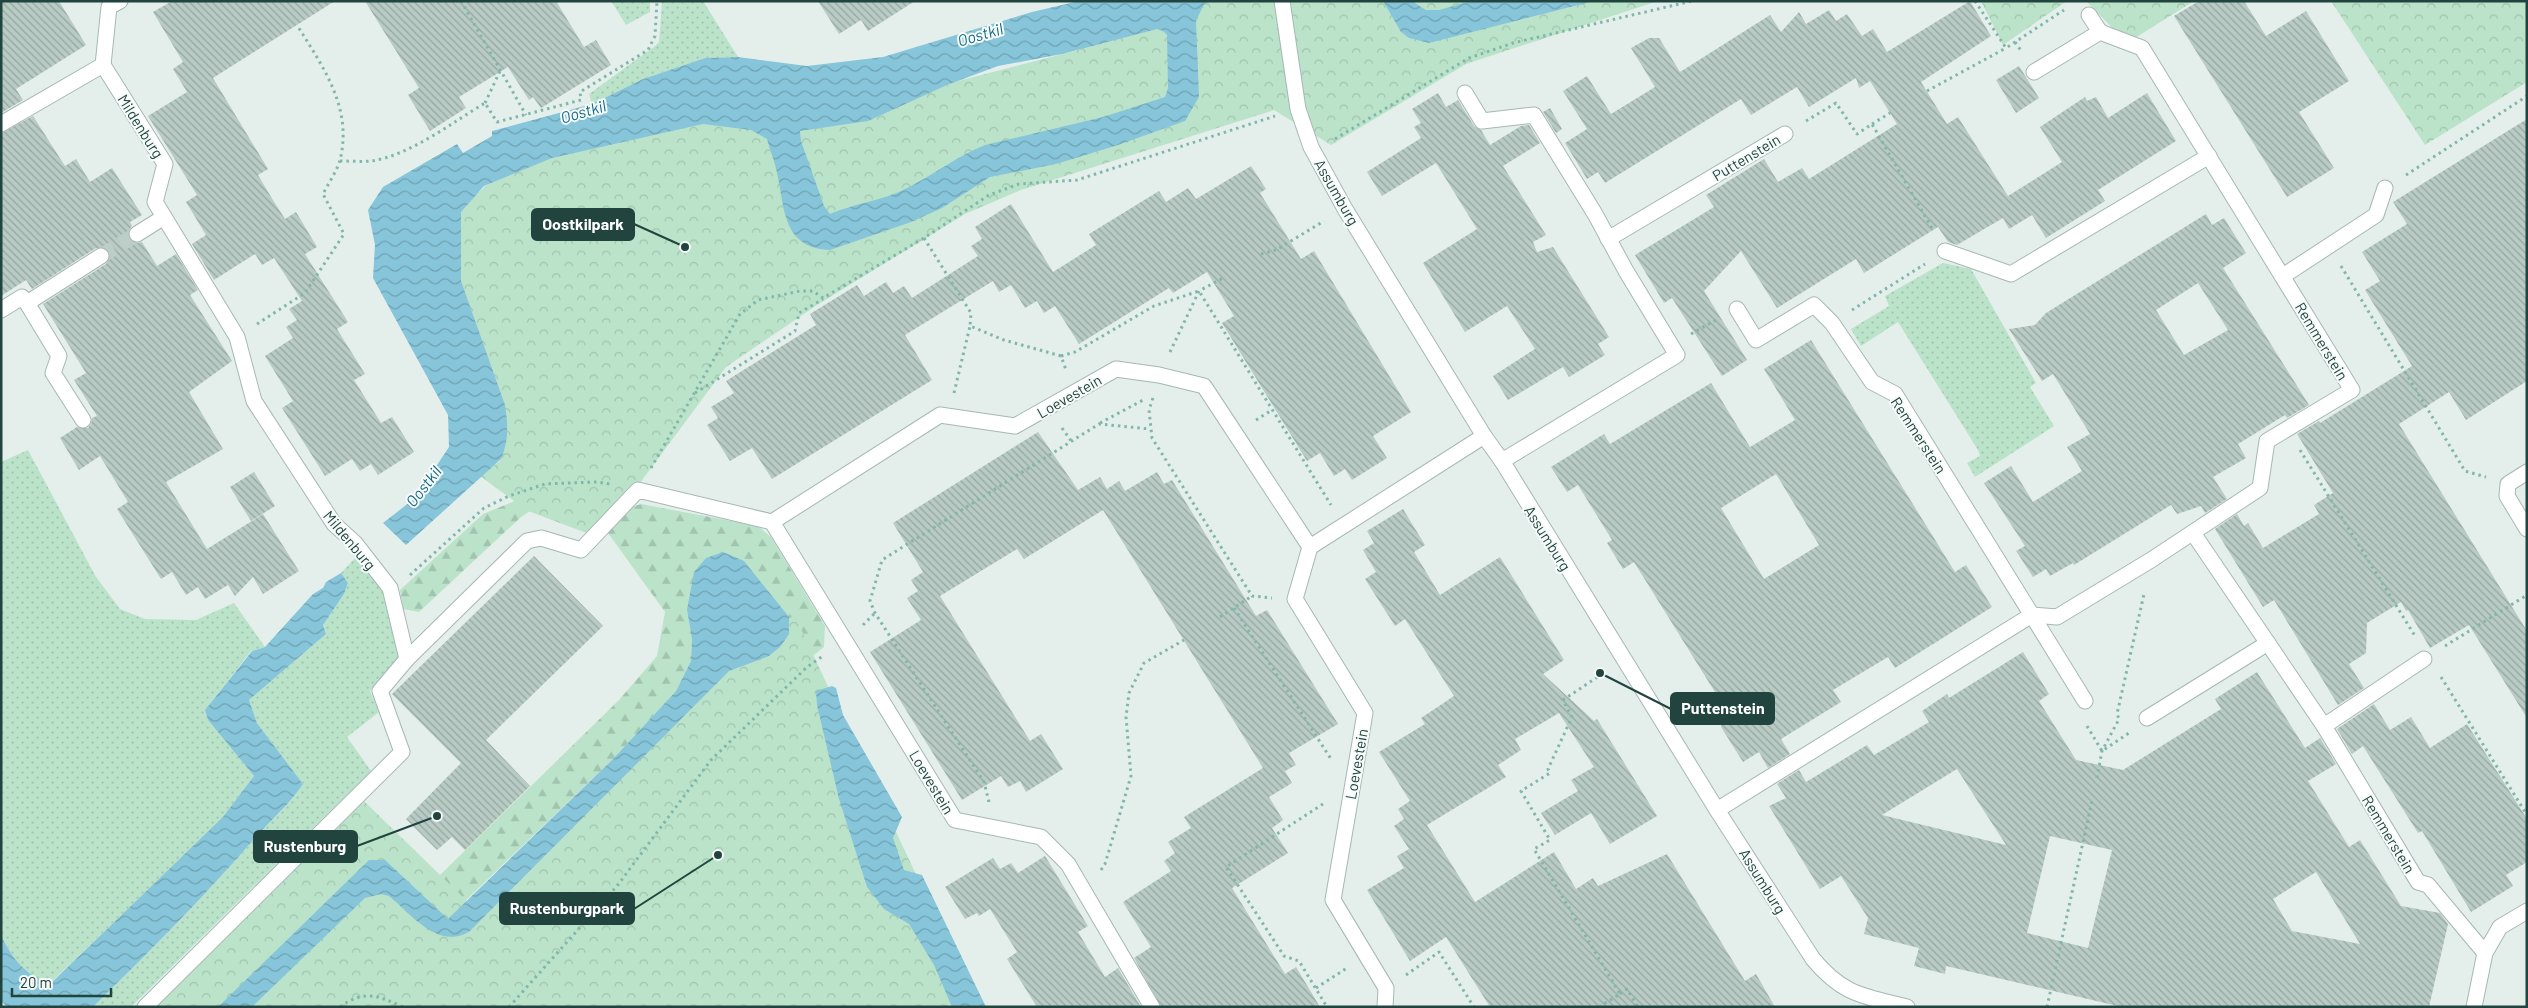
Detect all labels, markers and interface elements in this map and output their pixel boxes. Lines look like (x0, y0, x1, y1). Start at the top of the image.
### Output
water label: Oostkil (955, 18, 1005, 50)
street label: Mildenburg (114, 91, 168, 161)
water label: Oostkil (558, 95, 608, 127)
street label: Puttenstein (1709, 130, 1783, 184)
street label: Assumburg (1311, 156, 1363, 228)
callout: Oostkilpark (532, 209, 634, 240)
text: Oostkilpark (542, 214, 624, 233)
street label: Remmerstein (2292, 299, 2352, 383)
street label: Loevestein (1034, 370, 1104, 422)
street label: Remmerstein (1888, 393, 1950, 477)
water label: Oostkil (401, 461, 445, 510)
street label: Assumburg (1521, 502, 1575, 574)
street label: Mildenburg (320, 507, 380, 573)
callout: Puttenstein (1671, 693, 1774, 724)
text: Puttenstein (1681, 698, 1765, 717)
street label: Loevestein (1341, 727, 1371, 801)
street label: Loevestein (906, 747, 958, 817)
street label: Remmerstein (2359, 792, 2419, 876)
callout: Rustenburg (254, 831, 357, 862)
text: Rustenburg (264, 836, 346, 855)
street label: Assumburg (1736, 845, 1790, 917)
callout: Rustenburgpark (500, 893, 634, 924)
text: Rustenburgpark (510, 898, 625, 917)
scale bar (12, 966, 111, 998)
text: 20 m (20, 973, 52, 991)

